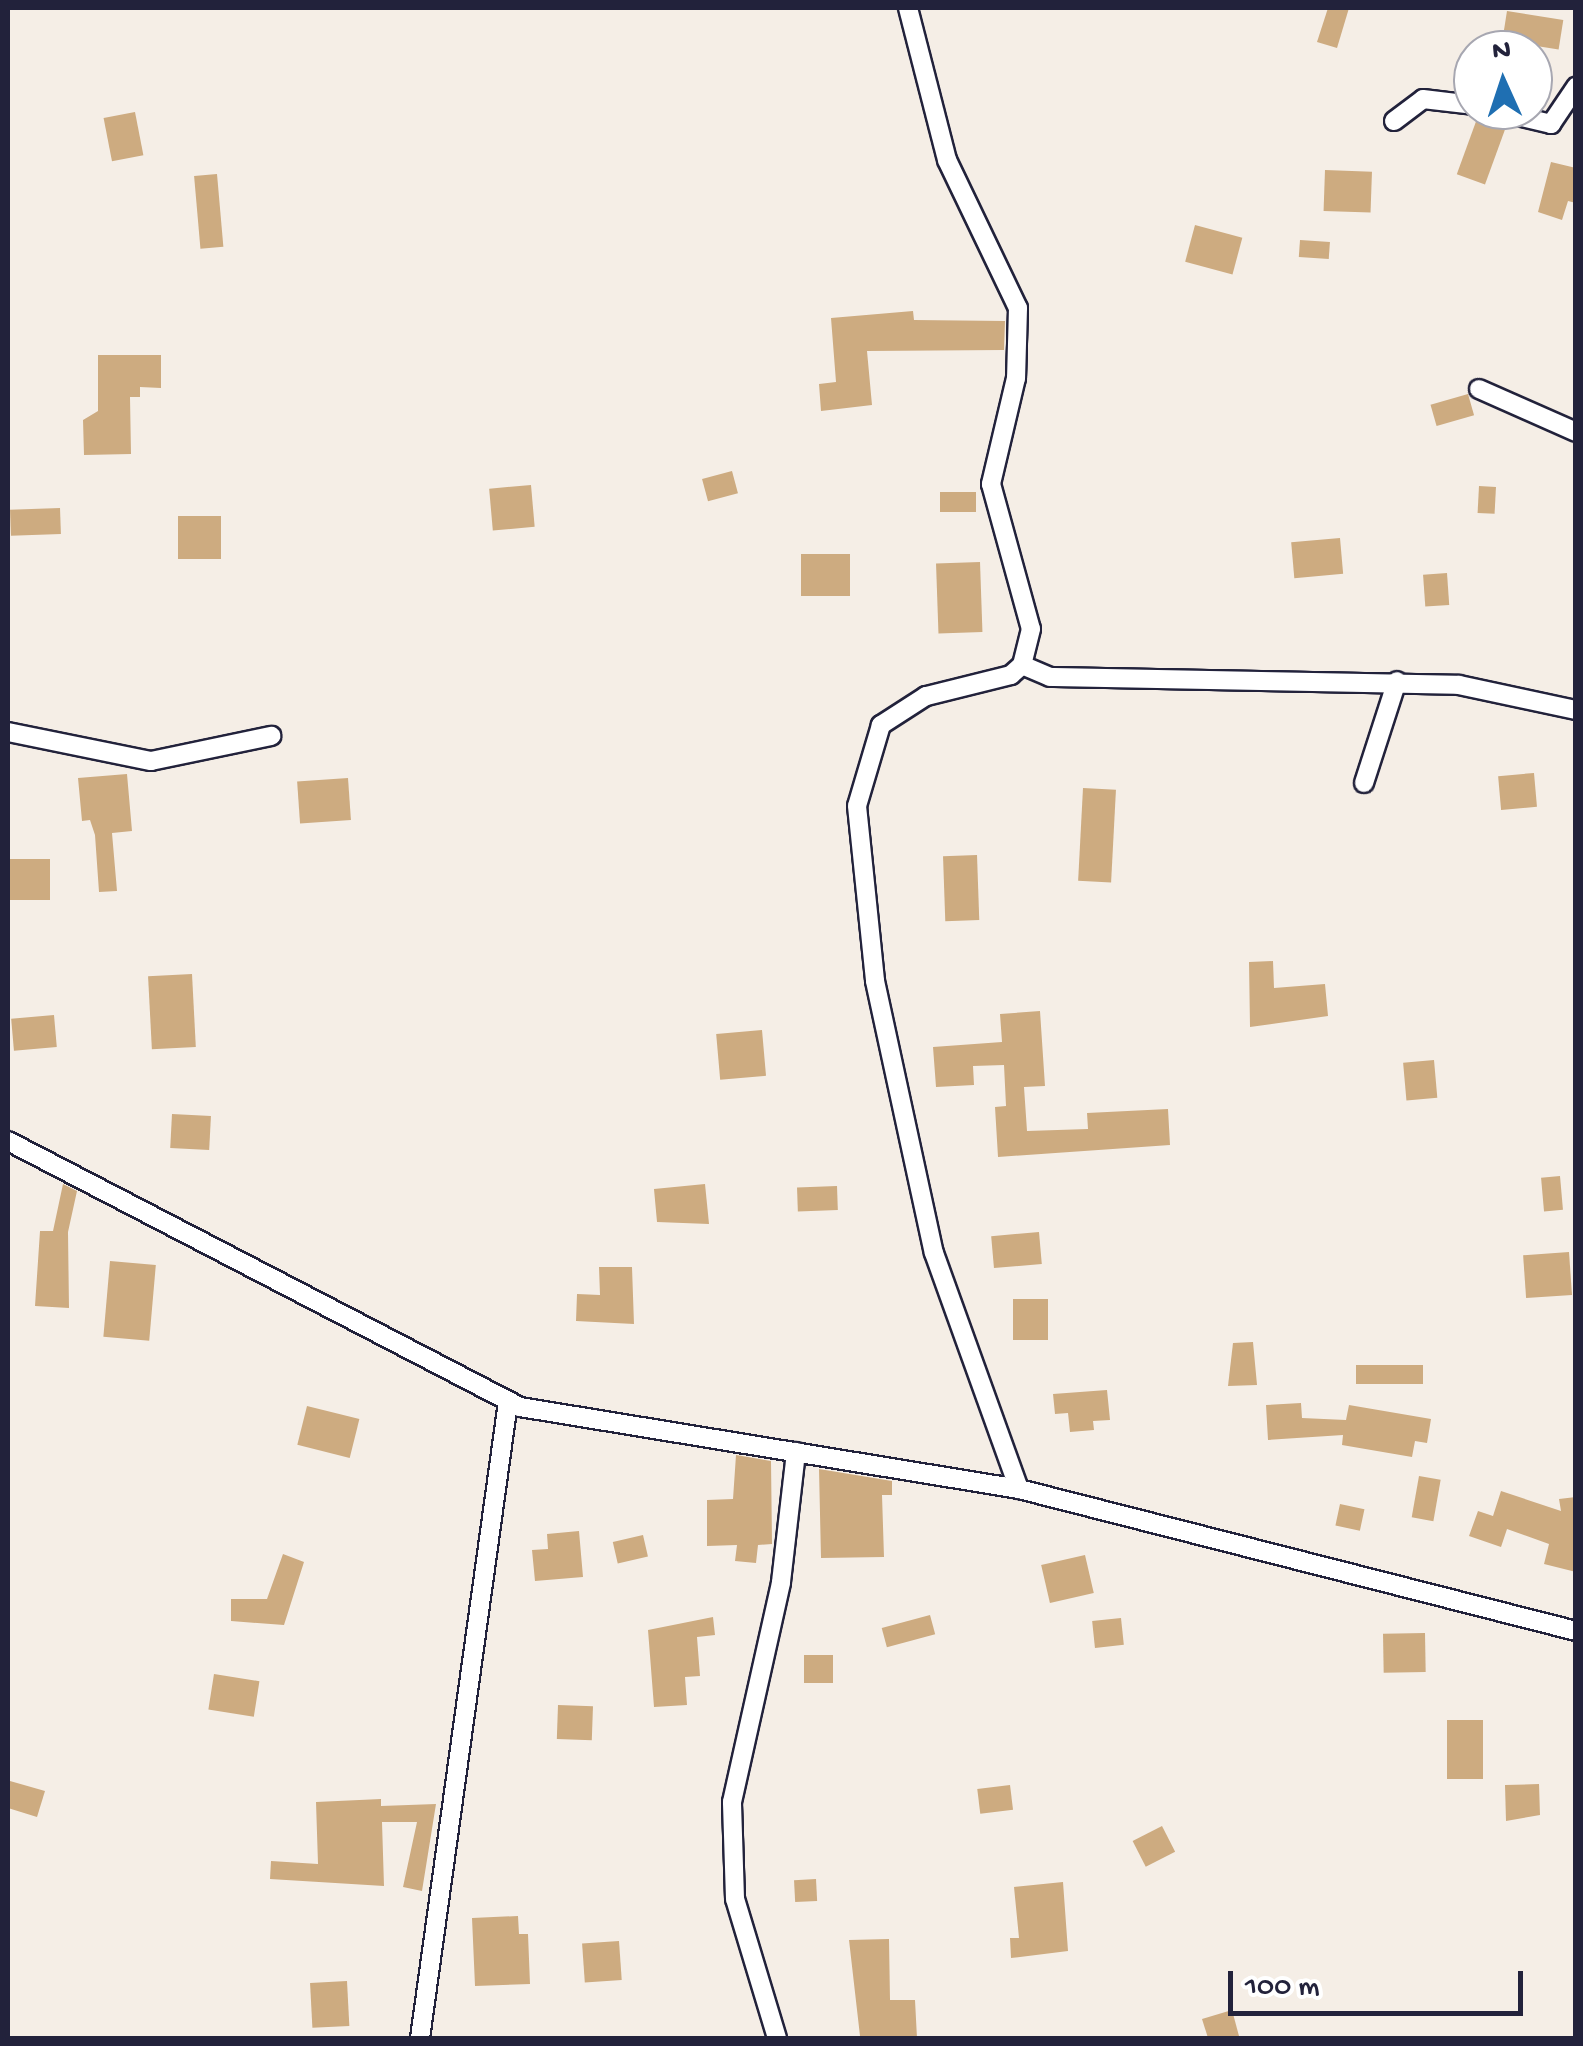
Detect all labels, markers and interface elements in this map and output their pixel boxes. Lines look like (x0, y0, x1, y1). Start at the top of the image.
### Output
north arrow (1453, 30, 1553, 130)
text: N (1492, 35, 1512, 68)
scale bar (1233, 1951, 1528, 2013)
text: 100 m (1245, 1971, 1320, 2006)

